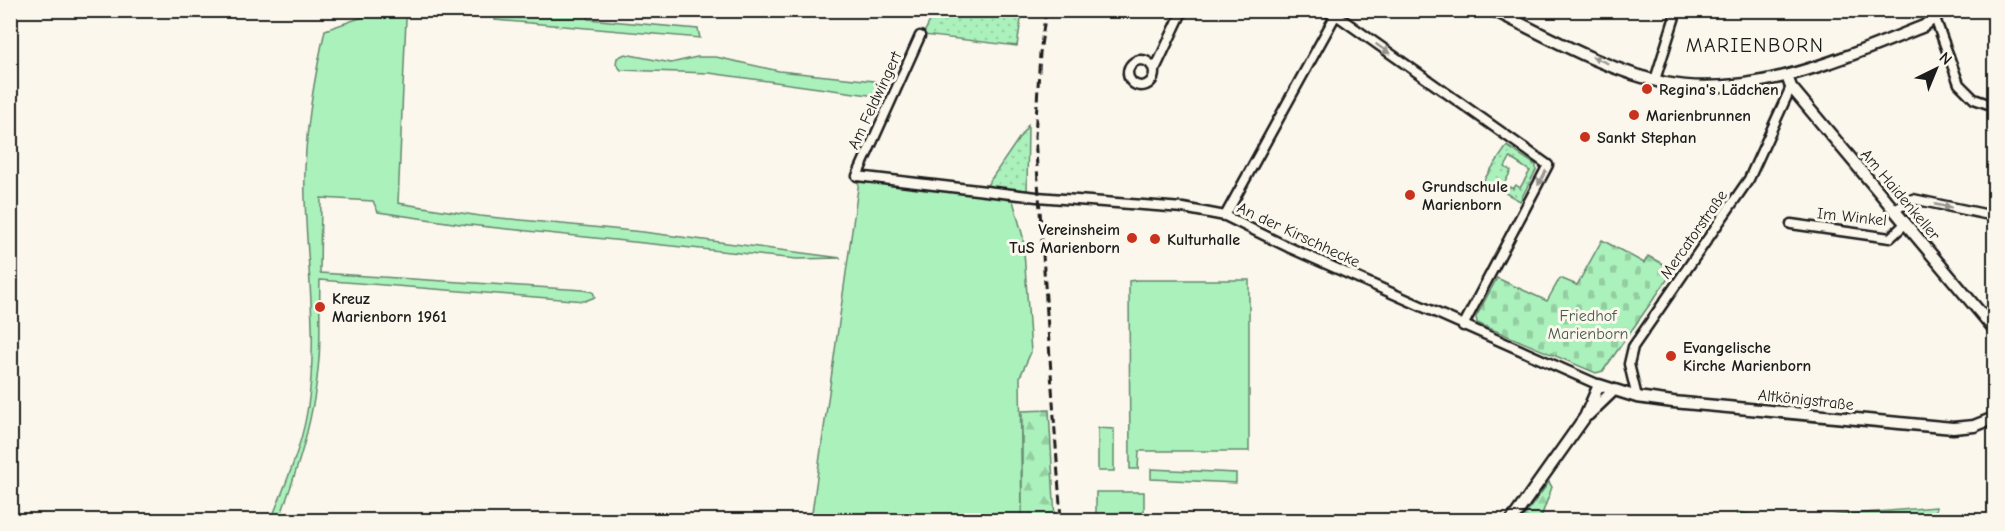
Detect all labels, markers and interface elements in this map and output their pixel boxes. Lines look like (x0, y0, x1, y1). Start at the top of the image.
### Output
district label: MARIENBORN (1686, 34, 1824, 57)
north arrow (1906, 39, 1966, 99)
one-way arrow (1375, 43, 1391, 55)
street label: Am Feldwingert (844, 48, 906, 152)
text: N (1936, 49, 1956, 69)
one-way arrow (1591, 54, 1609, 64)
place label: Regina's Lädchen (1659, 81, 1779, 99)
marker: Regina's Lädchen (1640, 82, 1654, 96)
place label: Marienbrunnen (1646, 107, 1751, 125)
marker: Marienbrunnen (1627, 108, 1641, 122)
place label: Sankt Stephan (1597, 129, 1696, 147)
marker: Sankt Stephan (1578, 130, 1592, 144)
street label: Am Haidenkeller (1857, 145, 1944, 244)
one-way arrow (1537, 169, 1547, 186)
place label: Grundschule Marienborn (1422, 178, 1508, 214)
street label: Mercatorstraße (1657, 187, 1731, 282)
marker: Grundschule Marienborn (1403, 188, 1417, 202)
street label: An der Kirschhecke (1234, 199, 1363, 271)
one-way arrow (1934, 202, 1953, 211)
street label: Im Winkel (1816, 204, 1888, 230)
place label: Vereinsheim TuS Marienborn (1009, 221, 1120, 257)
marker: Vereinsheim TuS Marienborn (1125, 231, 1139, 245)
place label: Kulturhalle (1167, 231, 1240, 249)
marker: Kulturhalle (1148, 232, 1162, 246)
place label: Kreuz Marienborn 1961 (332, 290, 447, 326)
marker: Kreuz Marienborn 1961 (313, 300, 327, 314)
park label: Friedhof Marienborn (1548, 307, 1628, 343)
place label: Evangelische Kirche Marienborn (1683, 339, 1811, 375)
marker: Evangelische Kirche Marienborn (1664, 349, 1678, 363)
street label: Altkönigstraße (1757, 386, 1855, 414)

